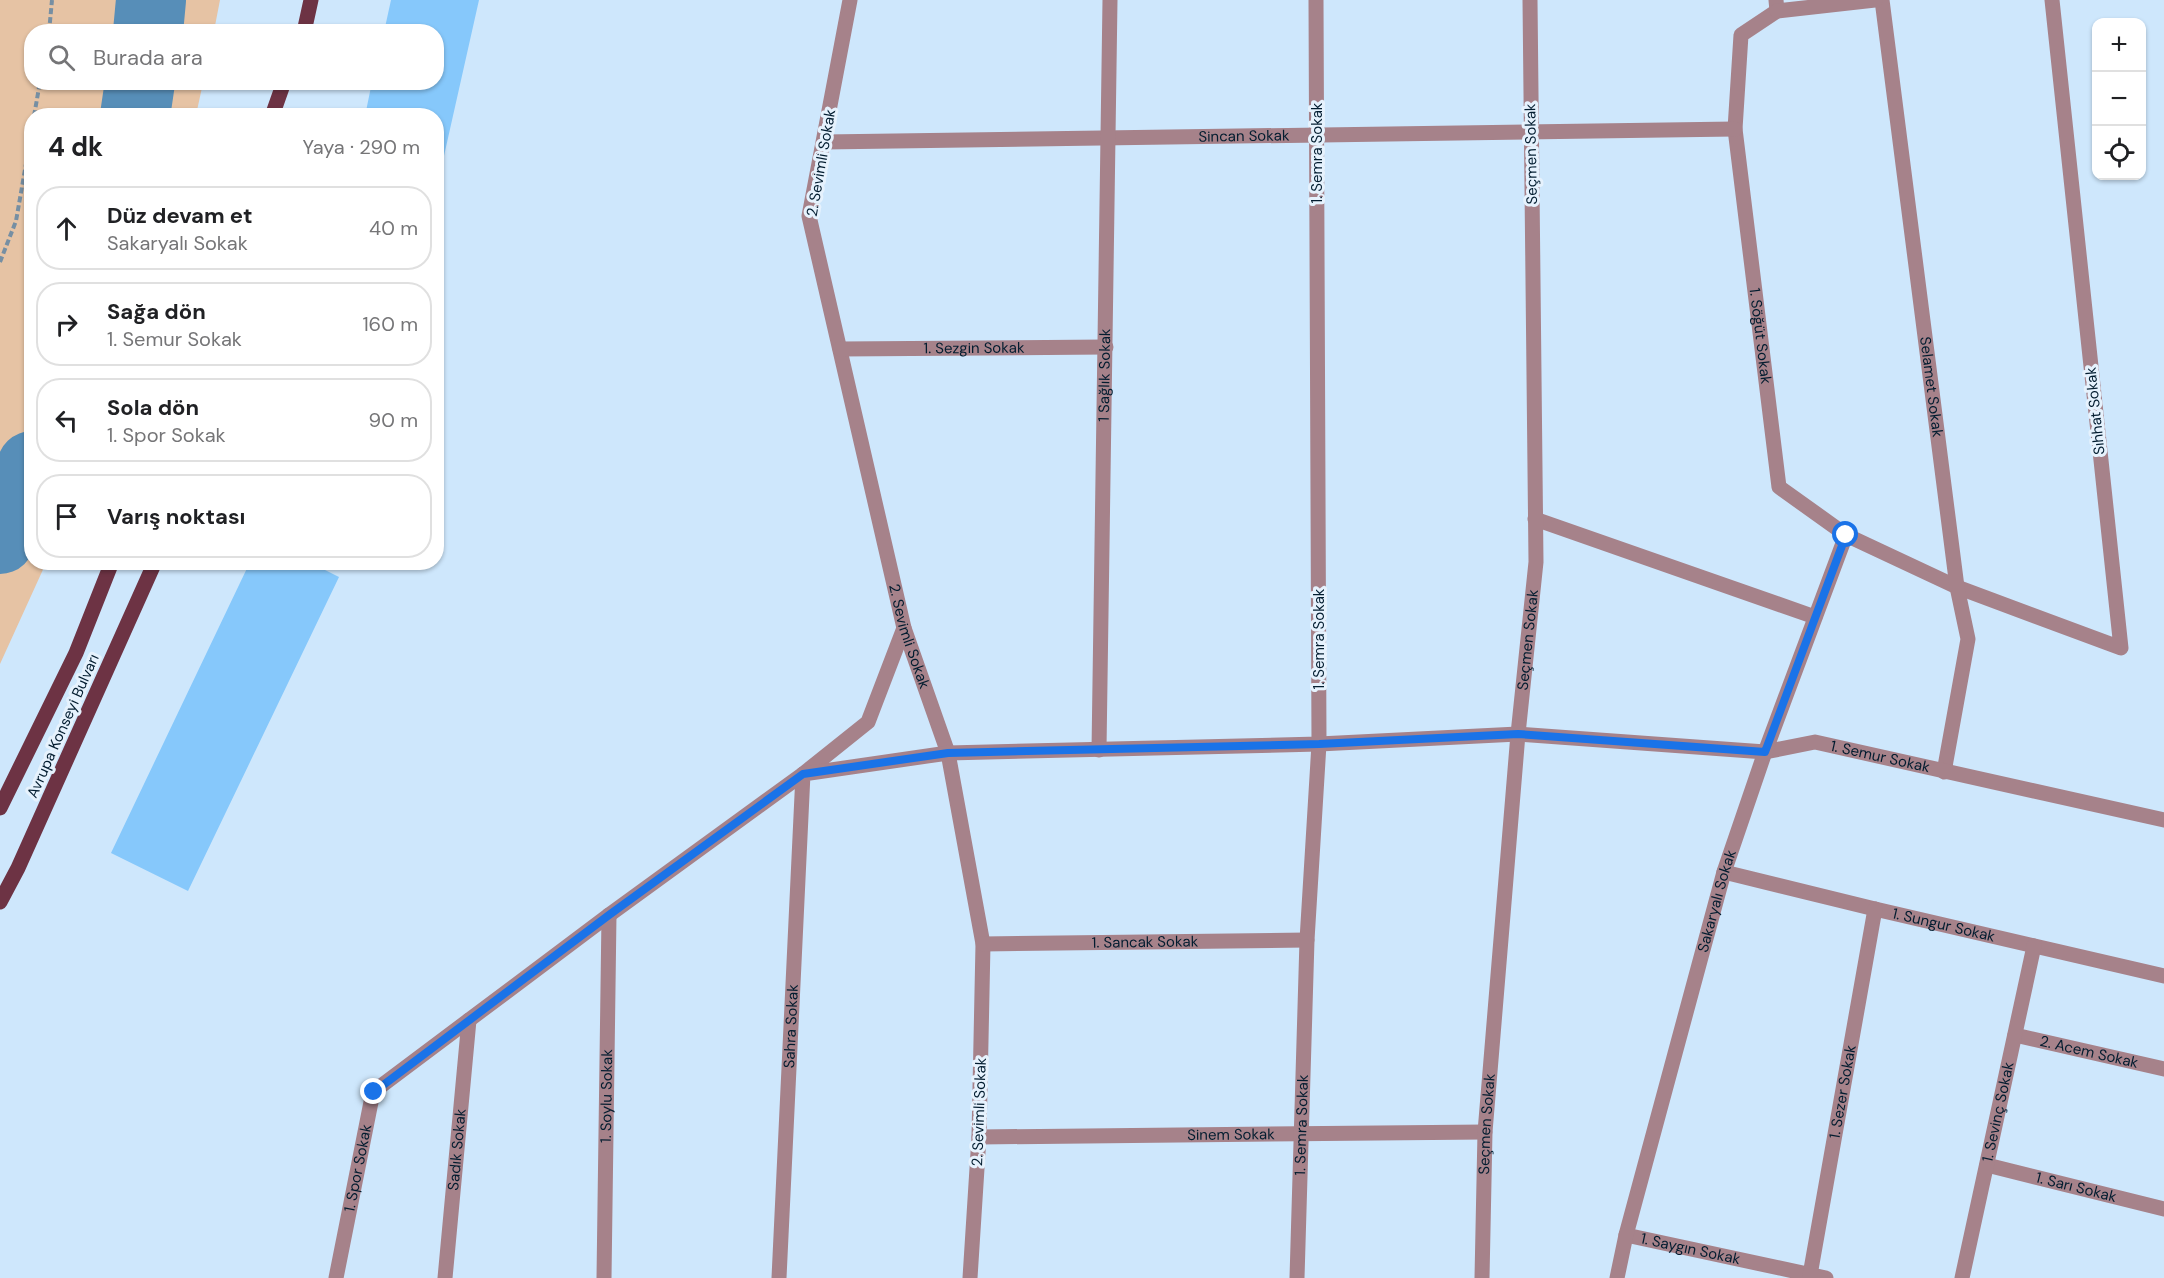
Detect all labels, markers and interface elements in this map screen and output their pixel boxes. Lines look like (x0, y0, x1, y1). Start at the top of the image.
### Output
map controls (2092, 18, 2146, 180)
button: + (2092, 18, 2146, 72)
search box (24, 24, 444, 90)
icon: search (45, 41, 78, 74)
text: Burada ara (93, 43, 203, 72)
button: − (2092, 72, 2146, 126)
street label: 1. Semra Sokak (1307, 102, 1327, 203)
street label: Seçmen Sokak (1520, 103, 1542, 205)
street label: 2. Sevimli Sokak (802, 107, 840, 218)
street label: Sincan Sokak (1198, 125, 1290, 147)
button: locate (2092, 126, 2146, 180)
text: 4 dk (48, 130, 103, 164)
text: Yaya · 290 m (303, 134, 420, 160)
text: Düz devam et (107, 201, 252, 230)
icon: ahead (50, 212, 83, 245)
text: 40 m (369, 215, 418, 241)
text: Sakaryalı Sokak (107, 230, 248, 256)
street label: 1. Söğüt Sokak (1745, 287, 1776, 386)
text: Sağa dön (107, 297, 206, 326)
icon: right (50, 308, 83, 341)
text: 160 m (362, 311, 418, 337)
text: 1. Semur Sokak (107, 326, 242, 352)
street label: 1 Sağlık Sokak (1094, 328, 1115, 422)
street label: Selamet Sokak (1915, 335, 1948, 439)
street label: 1. Sezgin Sokak (923, 338, 1025, 358)
street label: Sıhhat Sokak (2080, 366, 2110, 456)
text: Sola dön (107, 393, 199, 422)
icon: left (50, 404, 83, 437)
text: 90 m (369, 407, 418, 433)
text: 1. Spor Sokak (107, 422, 226, 448)
icon: arrive (50, 500, 83, 533)
text: Varış noktası (107, 502, 245, 531)
route start (1832, 521, 1858, 547)
street label: 2. Sevimli Sokak (884, 582, 935, 692)
street label: 1. Semra Sokak (1309, 588, 1329, 689)
street label: Seçmen Sokak (1513, 588, 1543, 691)
street label: Avrupa Konseyi Bulvarı (22, 651, 104, 801)
street label: 1. Semur Sokak (1829, 736, 1932, 777)
street label: Sakaryalı Sokak (1693, 847, 1741, 955)
street label: 1. Sungur Sokak (1890, 903, 1998, 947)
street label: 1. Sancak Sokak (1092, 931, 1199, 953)
street label: Sahra Sokak (779, 983, 803, 1069)
street label: 2. Acem Sokak (2038, 1031, 2141, 1073)
street label: 1. Sezer Sokak (1824, 1043, 1861, 1140)
street label: 1. Soylu Sokak (596, 1049, 617, 1143)
street label: 2. Sevimli Sokak (967, 1057, 991, 1167)
street label: 1. Sevinç Sokak (1977, 1059, 2019, 1164)
street label: Seçmen Sokak (1474, 1072, 1500, 1175)
street label: 1. Semra Sokak (1290, 1074, 1313, 1176)
route end (360, 1078, 386, 1104)
street label: Sadık Sokak (443, 1107, 471, 1191)
street label: 1. Spor Sokak (339, 1122, 376, 1214)
street label: Sinem Sokak (1187, 1124, 1275, 1145)
street label: 1. Sarı Sokak (2034, 1168, 2119, 1207)
street label: 1. Saygın Sokak (1639, 1228, 1743, 1269)

